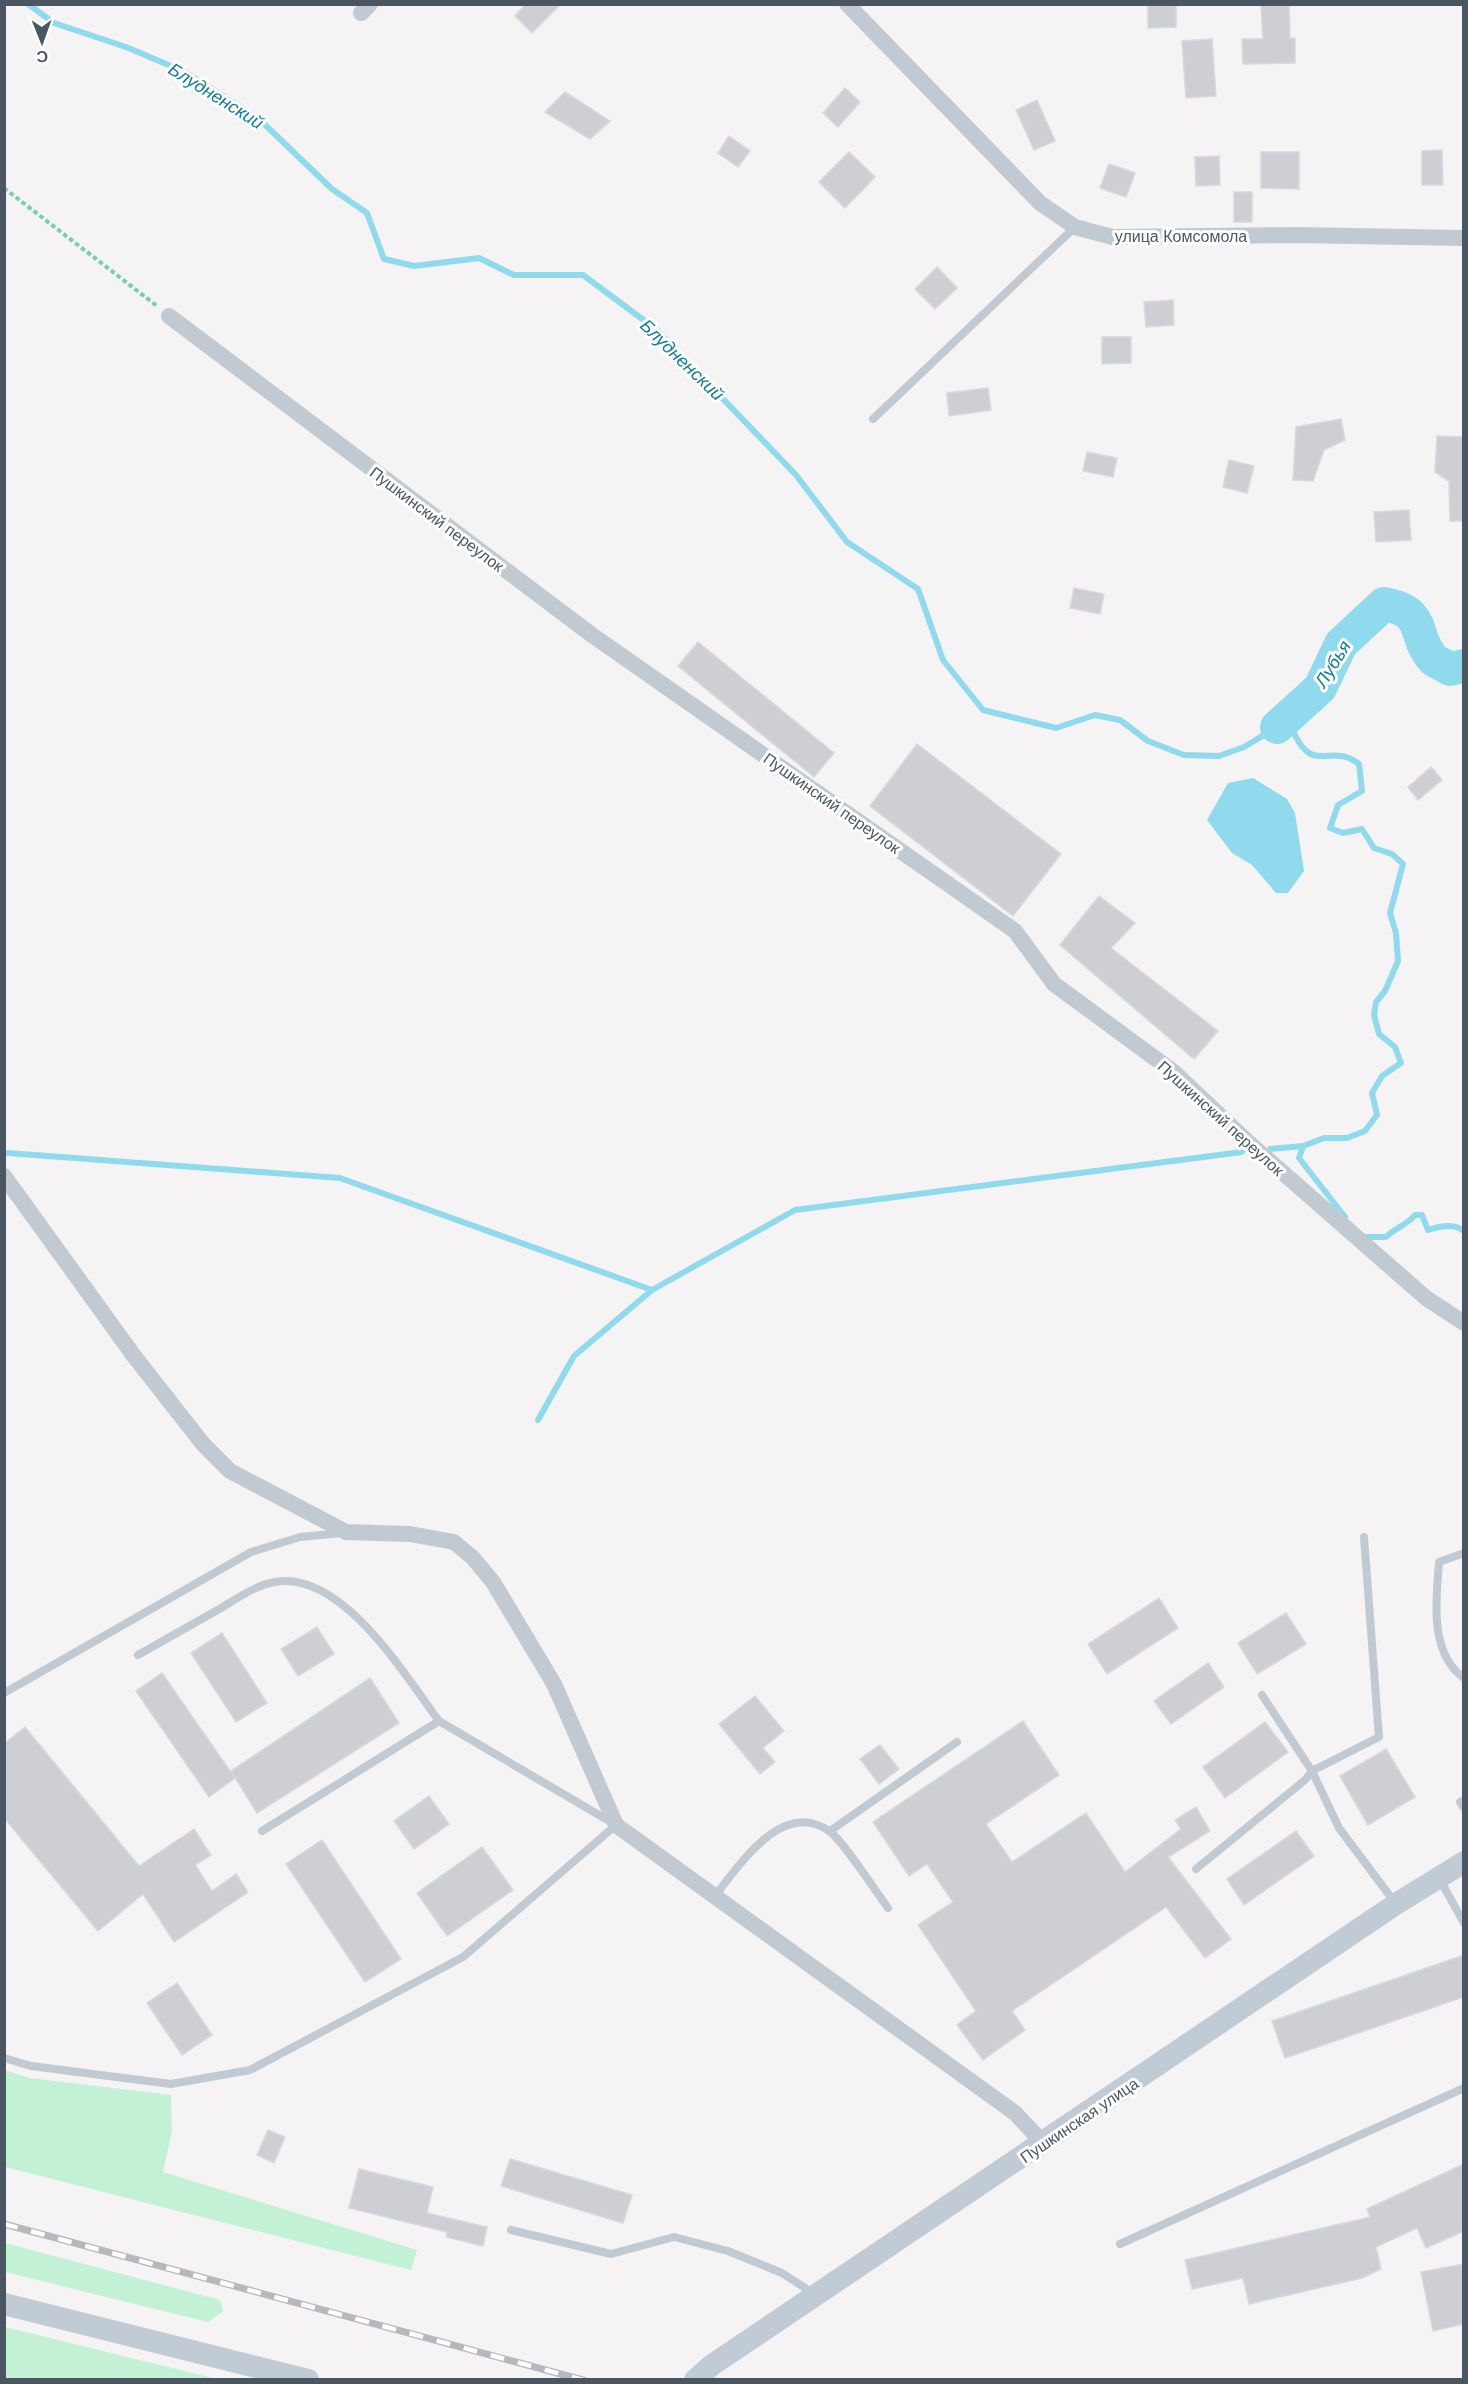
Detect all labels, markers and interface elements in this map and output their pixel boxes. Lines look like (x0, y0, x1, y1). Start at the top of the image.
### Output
north arrow (12, 12, 72, 72)
text: С (36, 48, 48, 65)
water label: Блудненский (165, 59, 267, 133)
street label: улица Комсомола (1115, 228, 1247, 245)
water label: Блудненский (636, 315, 728, 405)
street label: Пушкинский переулок (367, 464, 508, 576)
water label: Лубья (1310, 637, 1355, 692)
street label: Пушкинский переулок (760, 750, 904, 858)
street label: Пушкинский переулок (1155, 1058, 1288, 1180)
street label: Пушкинская улица (1017, 2075, 1142, 2166)

